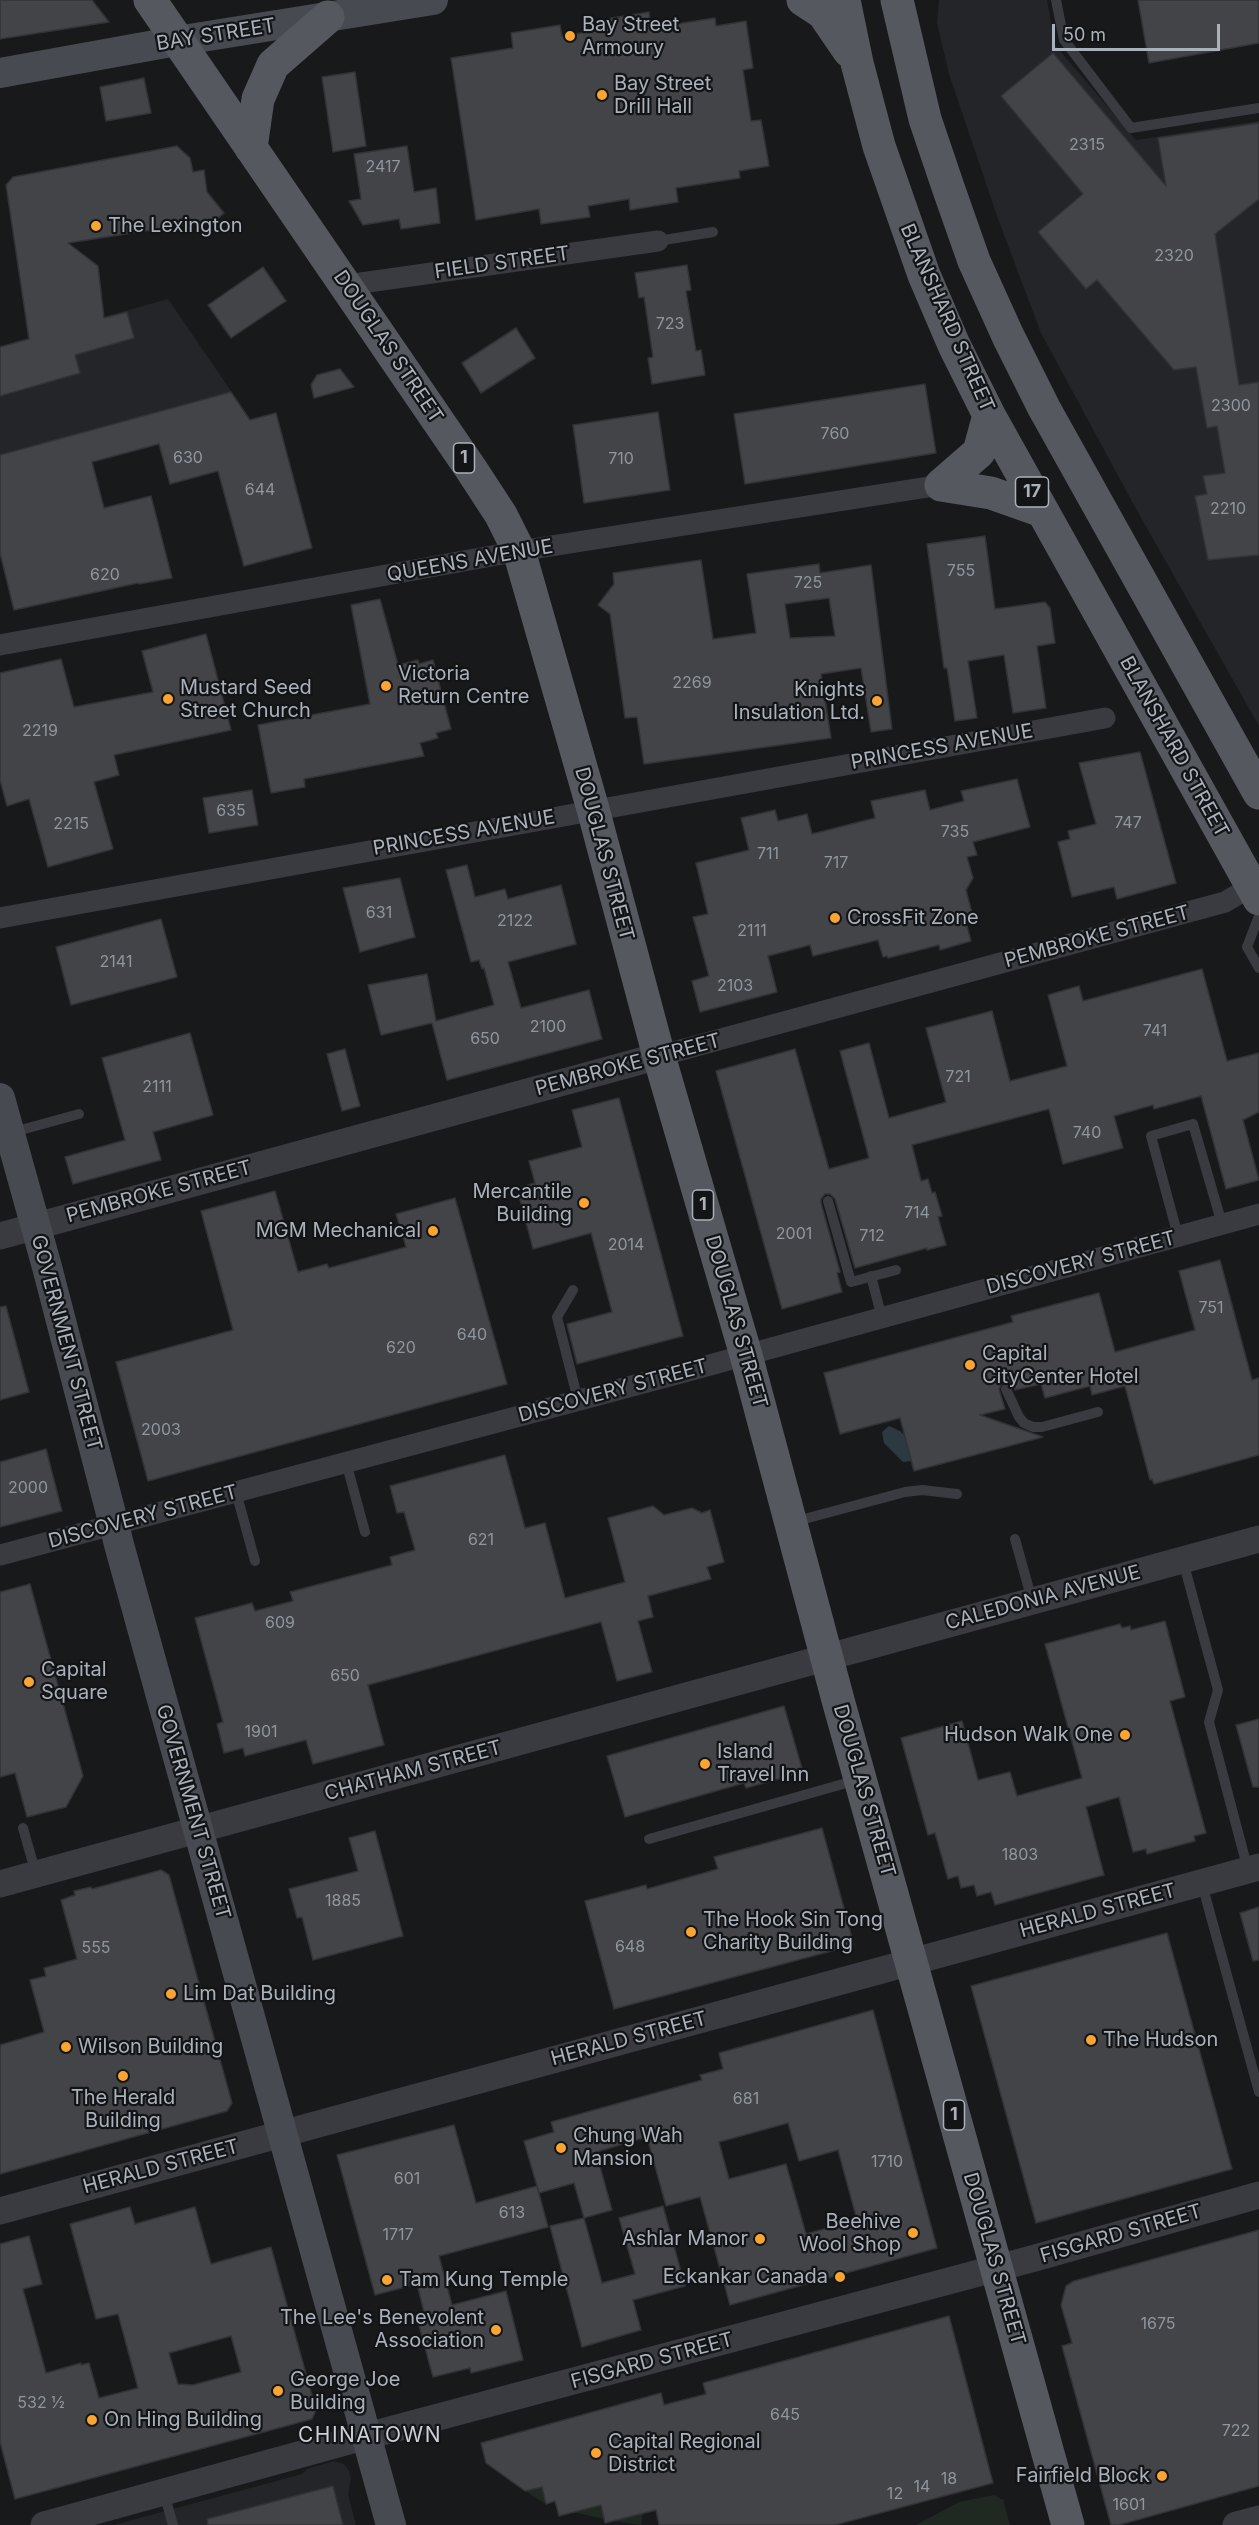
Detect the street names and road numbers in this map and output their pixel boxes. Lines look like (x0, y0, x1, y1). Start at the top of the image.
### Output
street label: BAY STREET (155, 14, 277, 56)
street label: BLANSHARD STREET (895, 220, 999, 416)
street label: FIELD STREET (433, 242, 571, 284)
street label: DOUGLAS STREET (328, 266, 448, 428)
road number: 1 (454, 443, 474, 473)
road number: 17 (1016, 477, 1048, 507)
street label: QUEENS AVENUE (385, 535, 555, 587)
street label: BLANSHARD STREET (1114, 652, 1234, 842)
street label: PRINCESS AVENUE (849, 719, 1035, 775)
street label: DOUGLAS STREET (569, 765, 639, 943)
street label: PRINCESS AVENUE (371, 805, 557, 861)
street label: PEMBROKE STREET (1002, 901, 1192, 973)
street label: PEMBROKE STREET (533, 1029, 723, 1101)
street label: PEMBROKE STREET (64, 1156, 254, 1228)
road number: 1 (692, 1190, 714, 1220)
street label: DISCOVERY STREET (984, 1226, 1178, 1300)
street label: GOVERNMENT STREET (26, 1232, 106, 1454)
street label: DOUGLAS STREET (700, 1233, 772, 1411)
street label: DISCOVERY STREET (516, 1354, 710, 1428)
street label: DISCOVERY STREET (46, 1480, 240, 1554)
street label: CALEDONIA AVENUE (943, 1560, 1143, 1636)
street label: GOVERNMENT STREET (151, 1702, 235, 1922)
street label: DOUGLAS STREET (828, 1702, 900, 1880)
street label: CHATHAM STREET (322, 1736, 504, 1806)
street label: HERALD STREET (1017, 1879, 1179, 1943)
street label: HERALD STREET (548, 2007, 710, 2071)
road number: 1 (944, 2100, 964, 2130)
street label: HERALD STREET (80, 2135, 242, 2199)
street label: DOUGLAS STREET (958, 2170, 1030, 2348)
street label: FISGARD STREET (1038, 2199, 1204, 2269)
street label: FISGARD STREET (568, 2328, 736, 2394)

